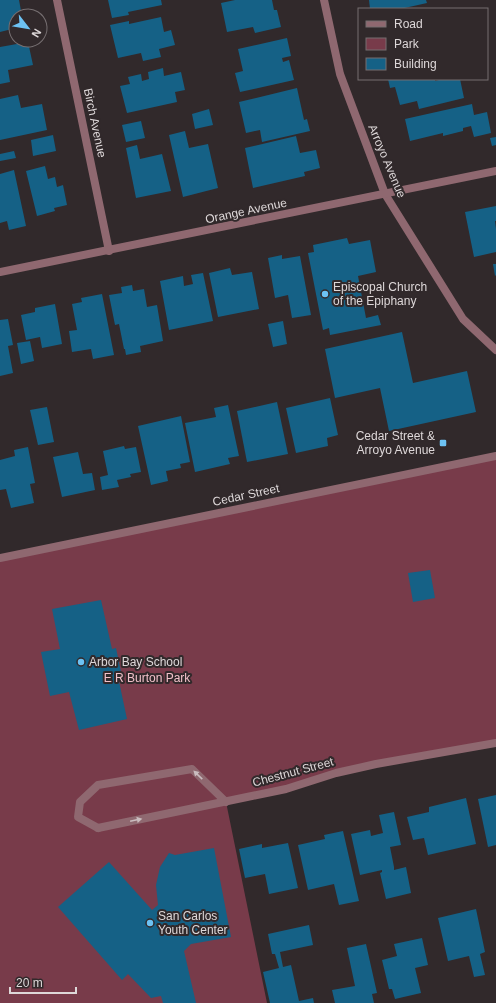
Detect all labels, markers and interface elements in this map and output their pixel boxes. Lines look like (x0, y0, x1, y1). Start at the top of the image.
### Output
north arrow (8, 8, 48, 48)
legend (358, 8, 488, 80)
text: Road (394, 17, 423, 31)
text: N (29, 27, 44, 40)
text: Park (394, 37, 420, 51)
text: Building (394, 57, 437, 71)
street label: Birch Avenue (81, 87, 109, 159)
street label: Arroyo Avenue (365, 122, 409, 200)
street label: Orange Avenue (204, 195, 288, 226)
place label: Episcopal Church of the Epiphany (333, 280, 427, 308)
marker: Episcopal Church of the Epiphany (320, 289, 330, 299)
place label: Cedar Street & Arroyo Avenue (356, 429, 435, 457)
marker: Cedar Street & Arroyo Avenue (438, 438, 448, 448)
street label: Cedar Street (211, 481, 281, 509)
place label: Arbor Bay School (89, 655, 182, 669)
marker: Arbor Bay School (76, 657, 86, 667)
park label: E R Burton Park (104, 671, 191, 685)
street label: Chestnut Street (251, 754, 336, 790)
one-way arrow (193, 770, 203, 780)
one-way arrow (130, 817, 142, 823)
place label: San Carlos Youth Center (158, 909, 228, 937)
marker: San Carlos Youth Center (145, 918, 155, 928)
scale bar (10, 969, 76, 995)
text: 20 m (16, 976, 43, 990)

